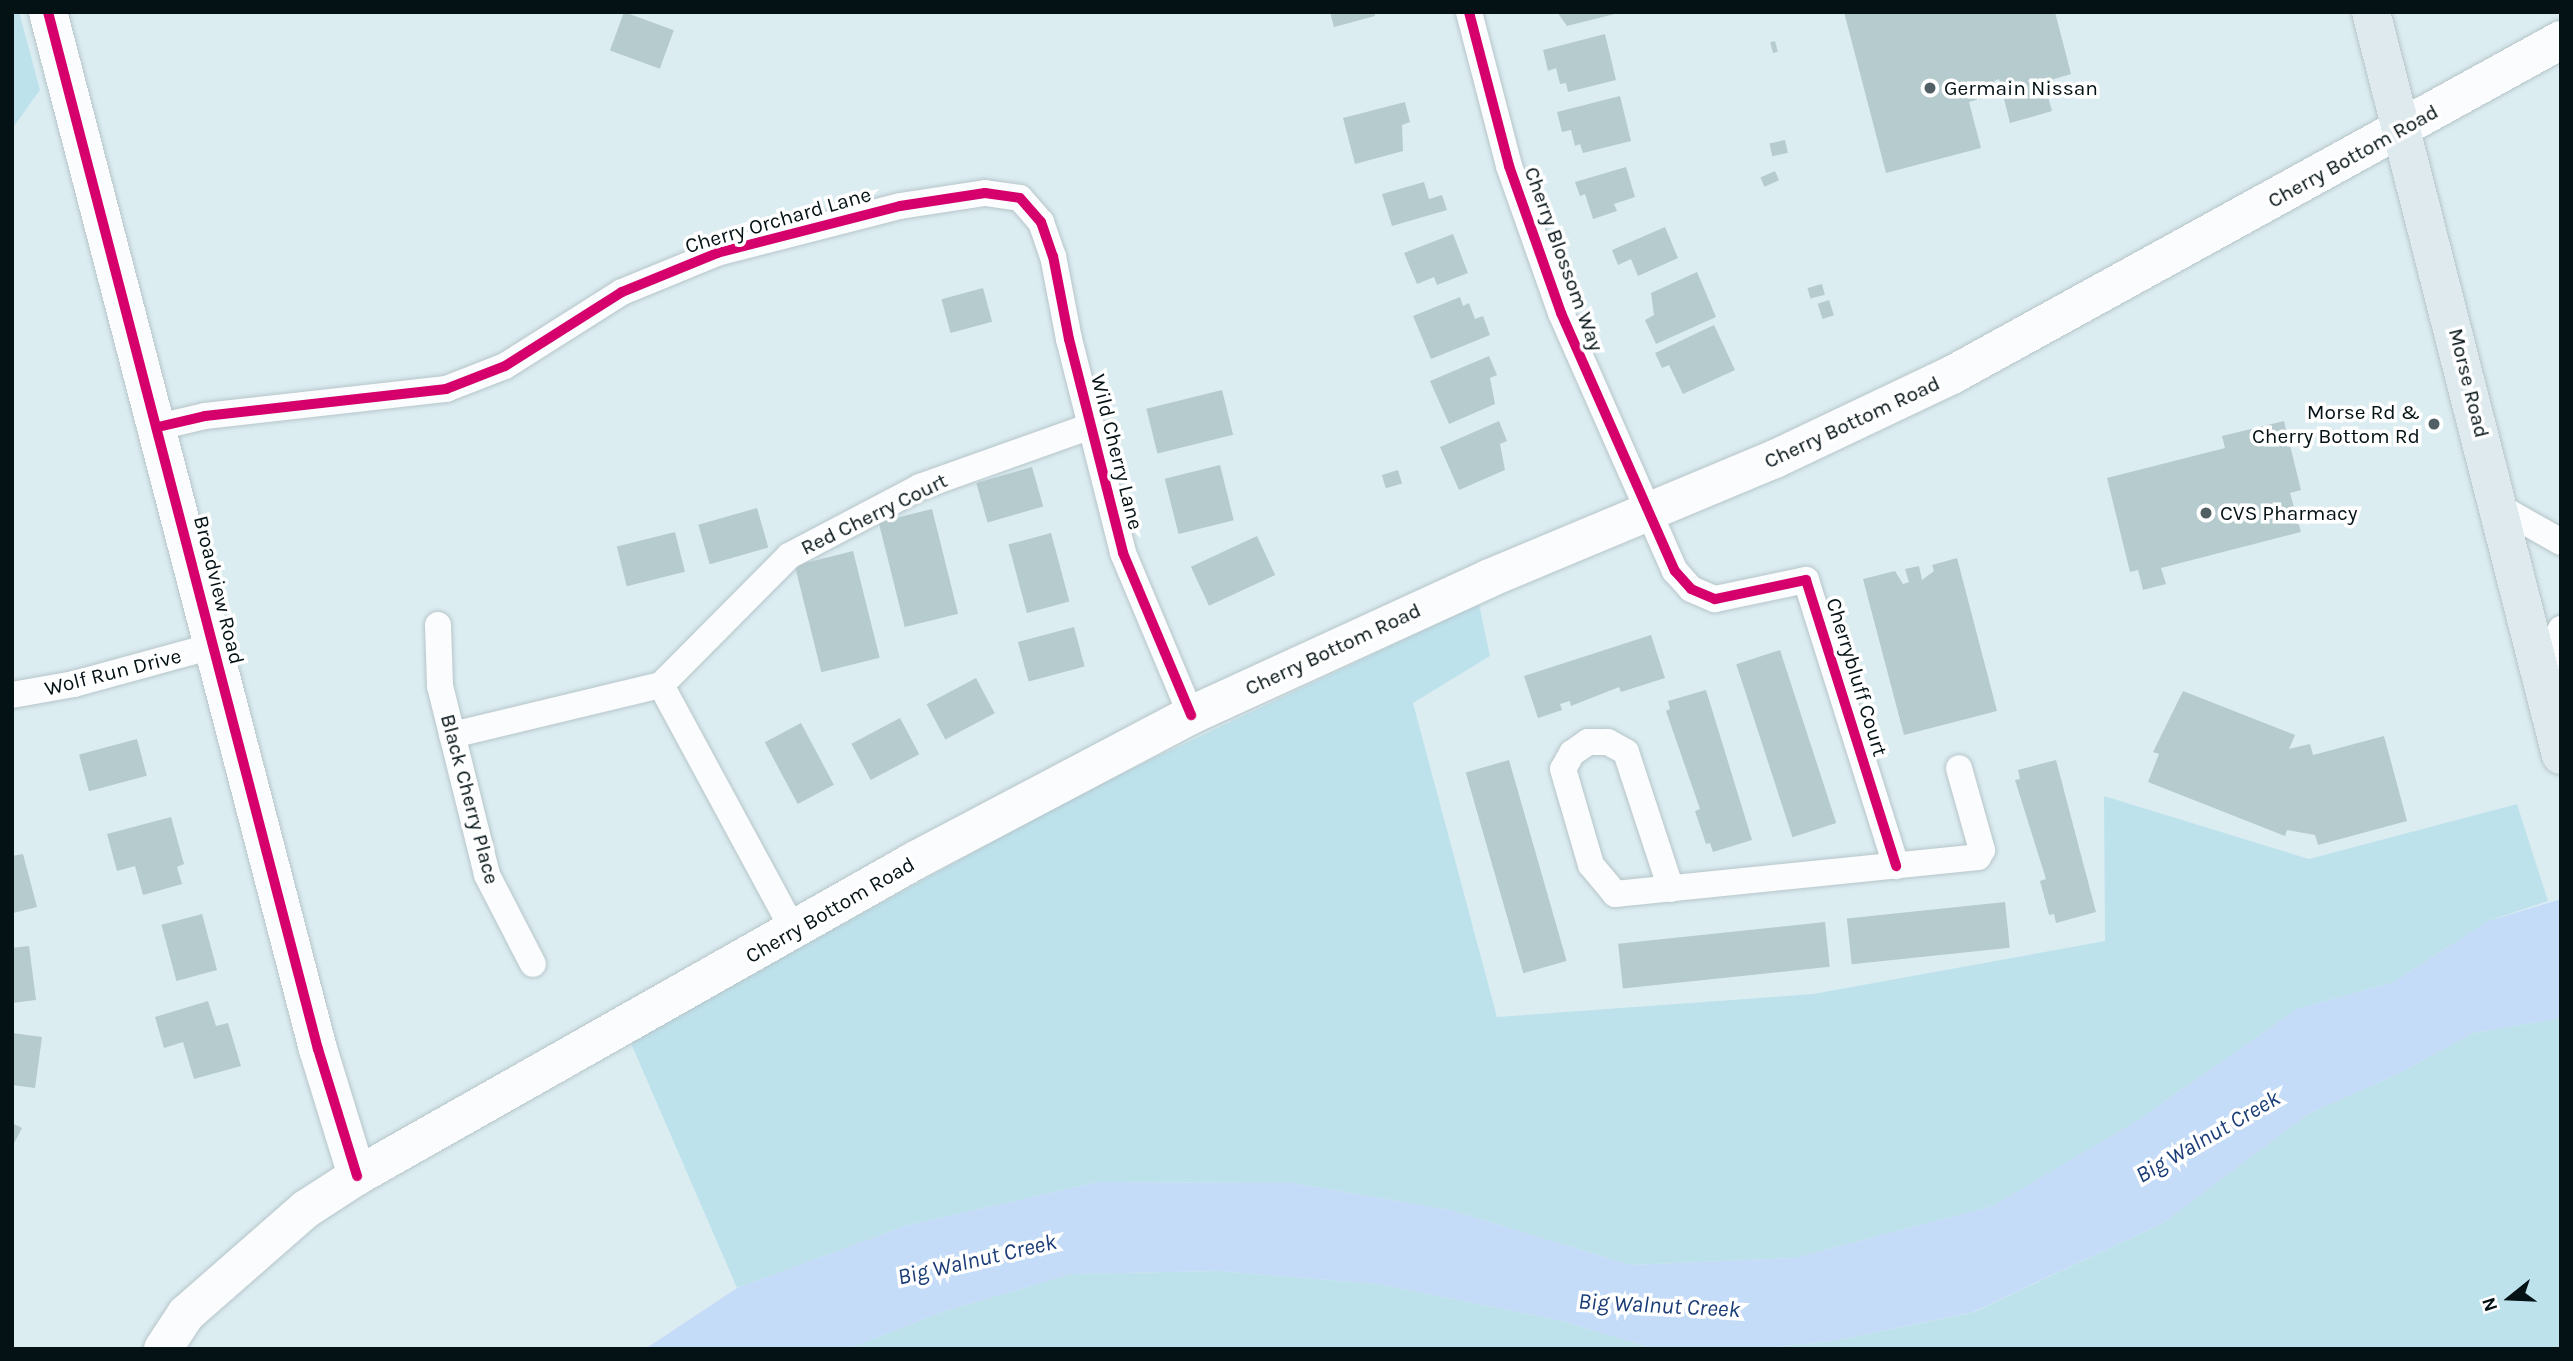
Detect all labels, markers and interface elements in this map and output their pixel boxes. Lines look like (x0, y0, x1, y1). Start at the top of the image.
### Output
place label: Germain Nissan (1944, 75, 2098, 101)
marker: Germain Nissan (1922, 80, 1938, 96)
street label: Cherry Bottom Road (2263, 99, 2443, 213)
street label: Cherry Blossom Way (1519, 163, 1609, 355)
street label: Cherry Orchard Lane (682, 181, 874, 259)
street label: Morse Road (2443, 326, 2495, 440)
street label: Cherry Bottom Road (1760, 370, 1944, 474)
street label: Wild Cherry Lane (1085, 372, 1149, 532)
place label: Morse Rd & Cherry Bottom Rd (2252, 399, 2420, 449)
marker: Morse Rd & Cherry Bottom Rd (2426, 416, 2442, 432)
street label: Red Cherry Court (797, 468, 951, 560)
place label: CVS Pharmacy (2220, 500, 2358, 526)
marker: CVS Pharmacy (2198, 505, 2214, 521)
street label: Broadview Road (188, 513, 250, 667)
street label: Cherrybluff Court (1821, 595, 1893, 759)
street label: Cherry Bottom Road (1241, 597, 1425, 701)
street label: Wolf Run Drive (42, 643, 184, 701)
street label: Black Cherry Place (435, 711, 505, 887)
street label: Cherry Bottom Road (741, 851, 919, 969)
water label: Big Walnut Creek (2131, 1085, 2285, 1189)
water label: Big Walnut Creek (895, 1228, 1059, 1292)
north arrow (2475, 1263, 2545, 1333)
water label: Big Walnut Creek (1577, 1288, 1741, 1324)
text: N (2477, 1295, 2503, 1314)

